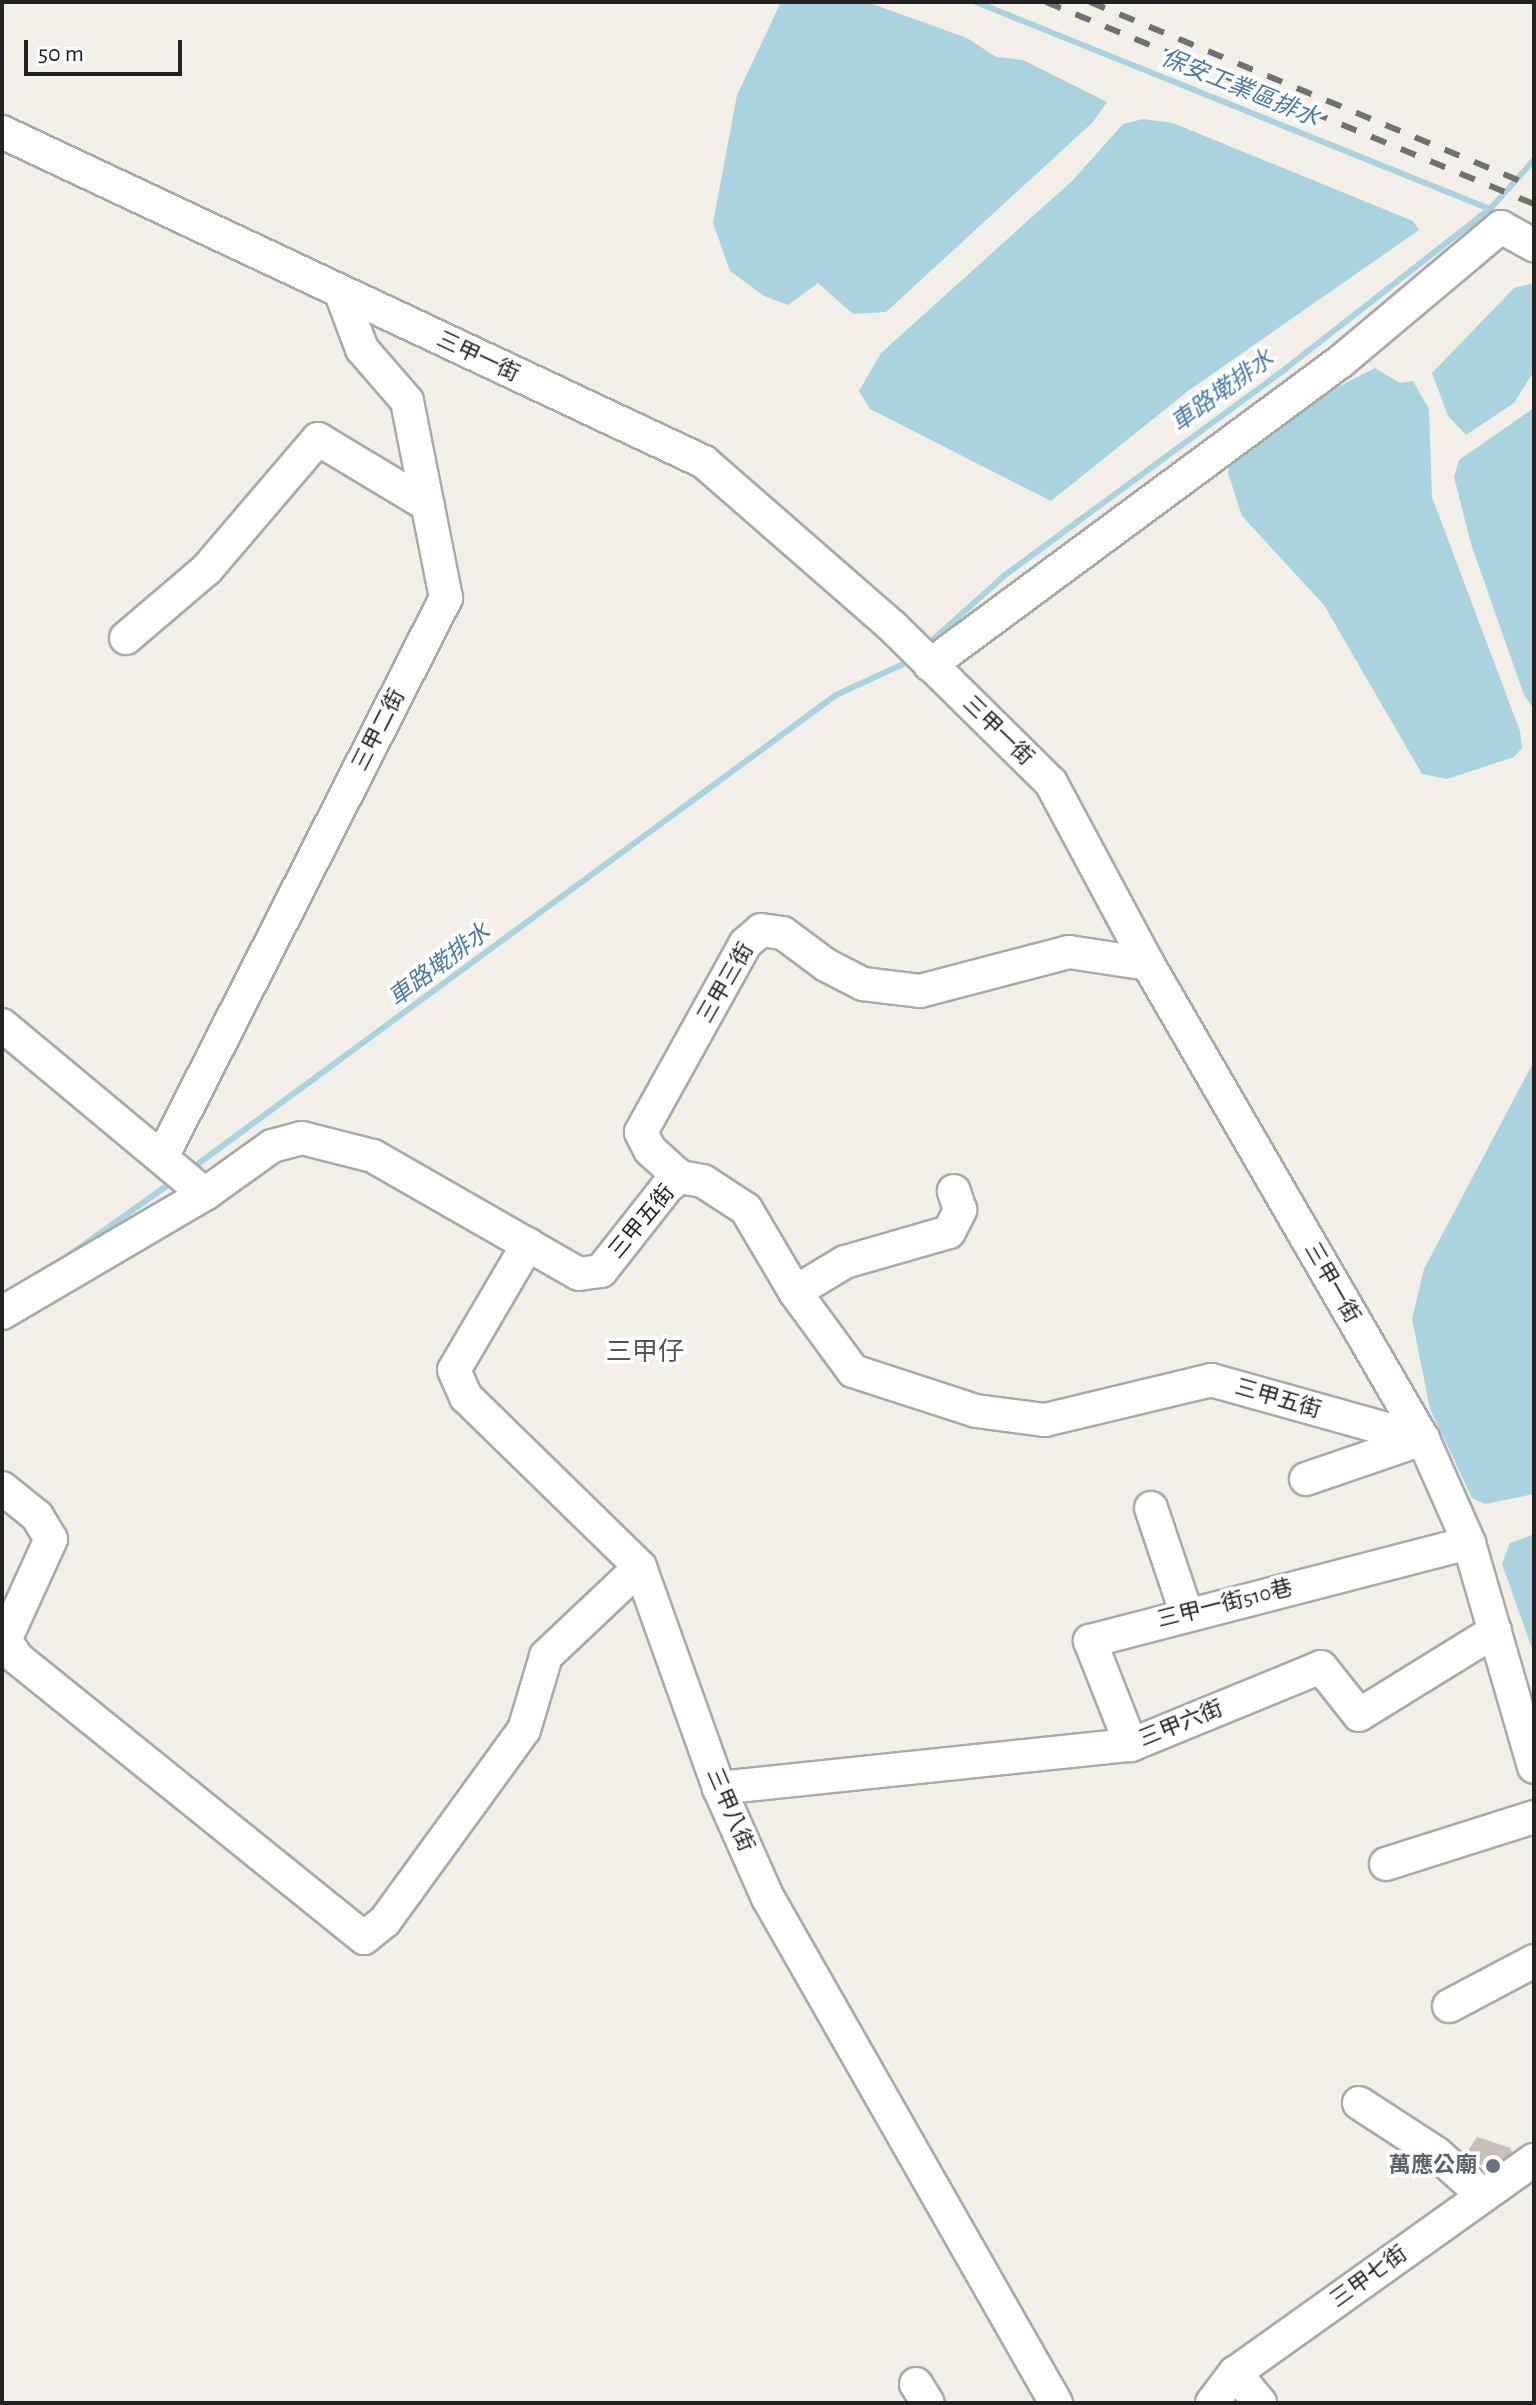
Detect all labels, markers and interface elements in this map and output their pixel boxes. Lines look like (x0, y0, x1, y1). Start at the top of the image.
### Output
scale bar (28, 24, 186, 74)
text: 50 m (38, 42, 84, 66)
water label: 保安工業區排水 (1157, 44, 1323, 134)
street label: 三甲一街 (433, 326, 523, 388)
water label: 車路墘排水 (1166, 345, 1280, 439)
street label: 三甲二街 (347, 685, 411, 775)
street label: 三甲一街 (957, 691, 1039, 771)
water label: 車路墘排水 (383, 918, 497, 1014)
street label: 三甲三街 (693, 938, 759, 1028)
street label: 三甲五街 (604, 1180, 680, 1264)
street label: 三甲一街 (1299, 1238, 1365, 1328)
district label: 三甲仔 (606, 1337, 684, 1369)
street label: 三甲五街 (1232, 1374, 1324, 1424)
street label: 三甲一街510巷 (1155, 1574, 1295, 1634)
street label: 三甲六街 (1135, 1695, 1227, 1753)
street label: 三甲八街 (701, 1764, 759, 1856)
place label: 萬應公廟 (1389, 2153, 1477, 2179)
marker: 萬應公廟 (1484, 2157, 1502, 2175)
street label: 三甲七街 (1326, 2240, 1412, 2314)

